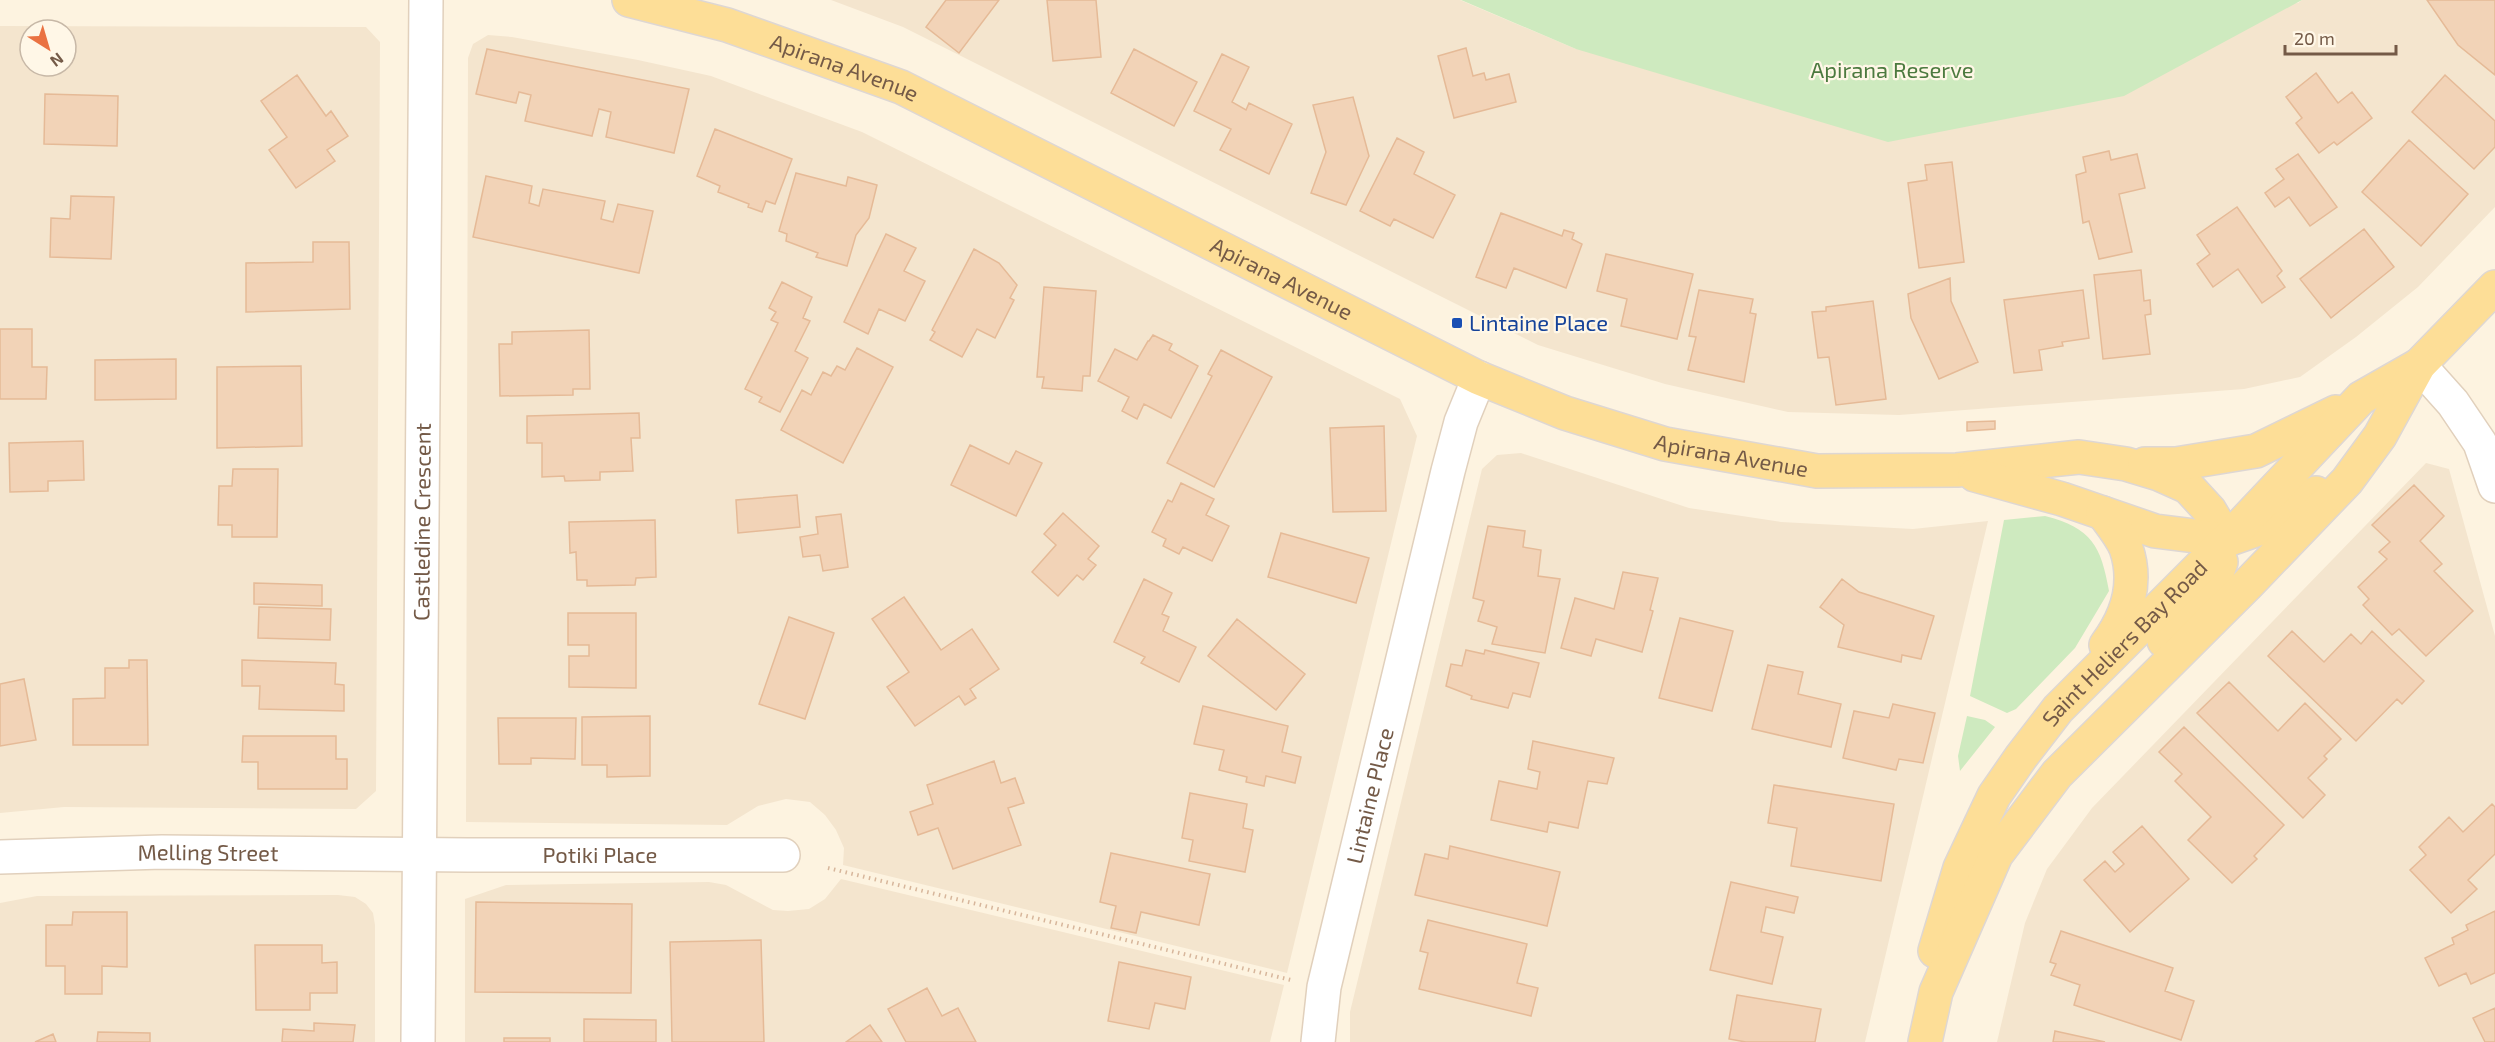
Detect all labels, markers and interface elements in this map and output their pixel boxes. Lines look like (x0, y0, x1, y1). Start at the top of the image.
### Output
north arrow (18, 18, 78, 78)
scale bar (2285, 18, 2396, 56)
text: 20 m (2294, 27, 2335, 49)
street label: Apirana Avenue (767, 28, 923, 106)
text: N (47, 49, 68, 71)
park label: Apirana Reserve (1810, 56, 1974, 82)
street label: Apirana Avenue (1207, 231, 1358, 324)
place label: Lintaine Place (1469, 309, 1608, 335)
marker: Lintaine Place (1450, 316, 1464, 330)
street label: Castledine Crescent (407, 423, 435, 621)
street label: Apirana Avenue (1651, 428, 1811, 481)
street label: Saint Heliers Bay Road (2036, 554, 2212, 731)
street label: Lintaine Place (1340, 725, 1398, 866)
street label: Melling Street (137, 838, 278, 865)
street label: Potiki Place (543, 841, 657, 867)

